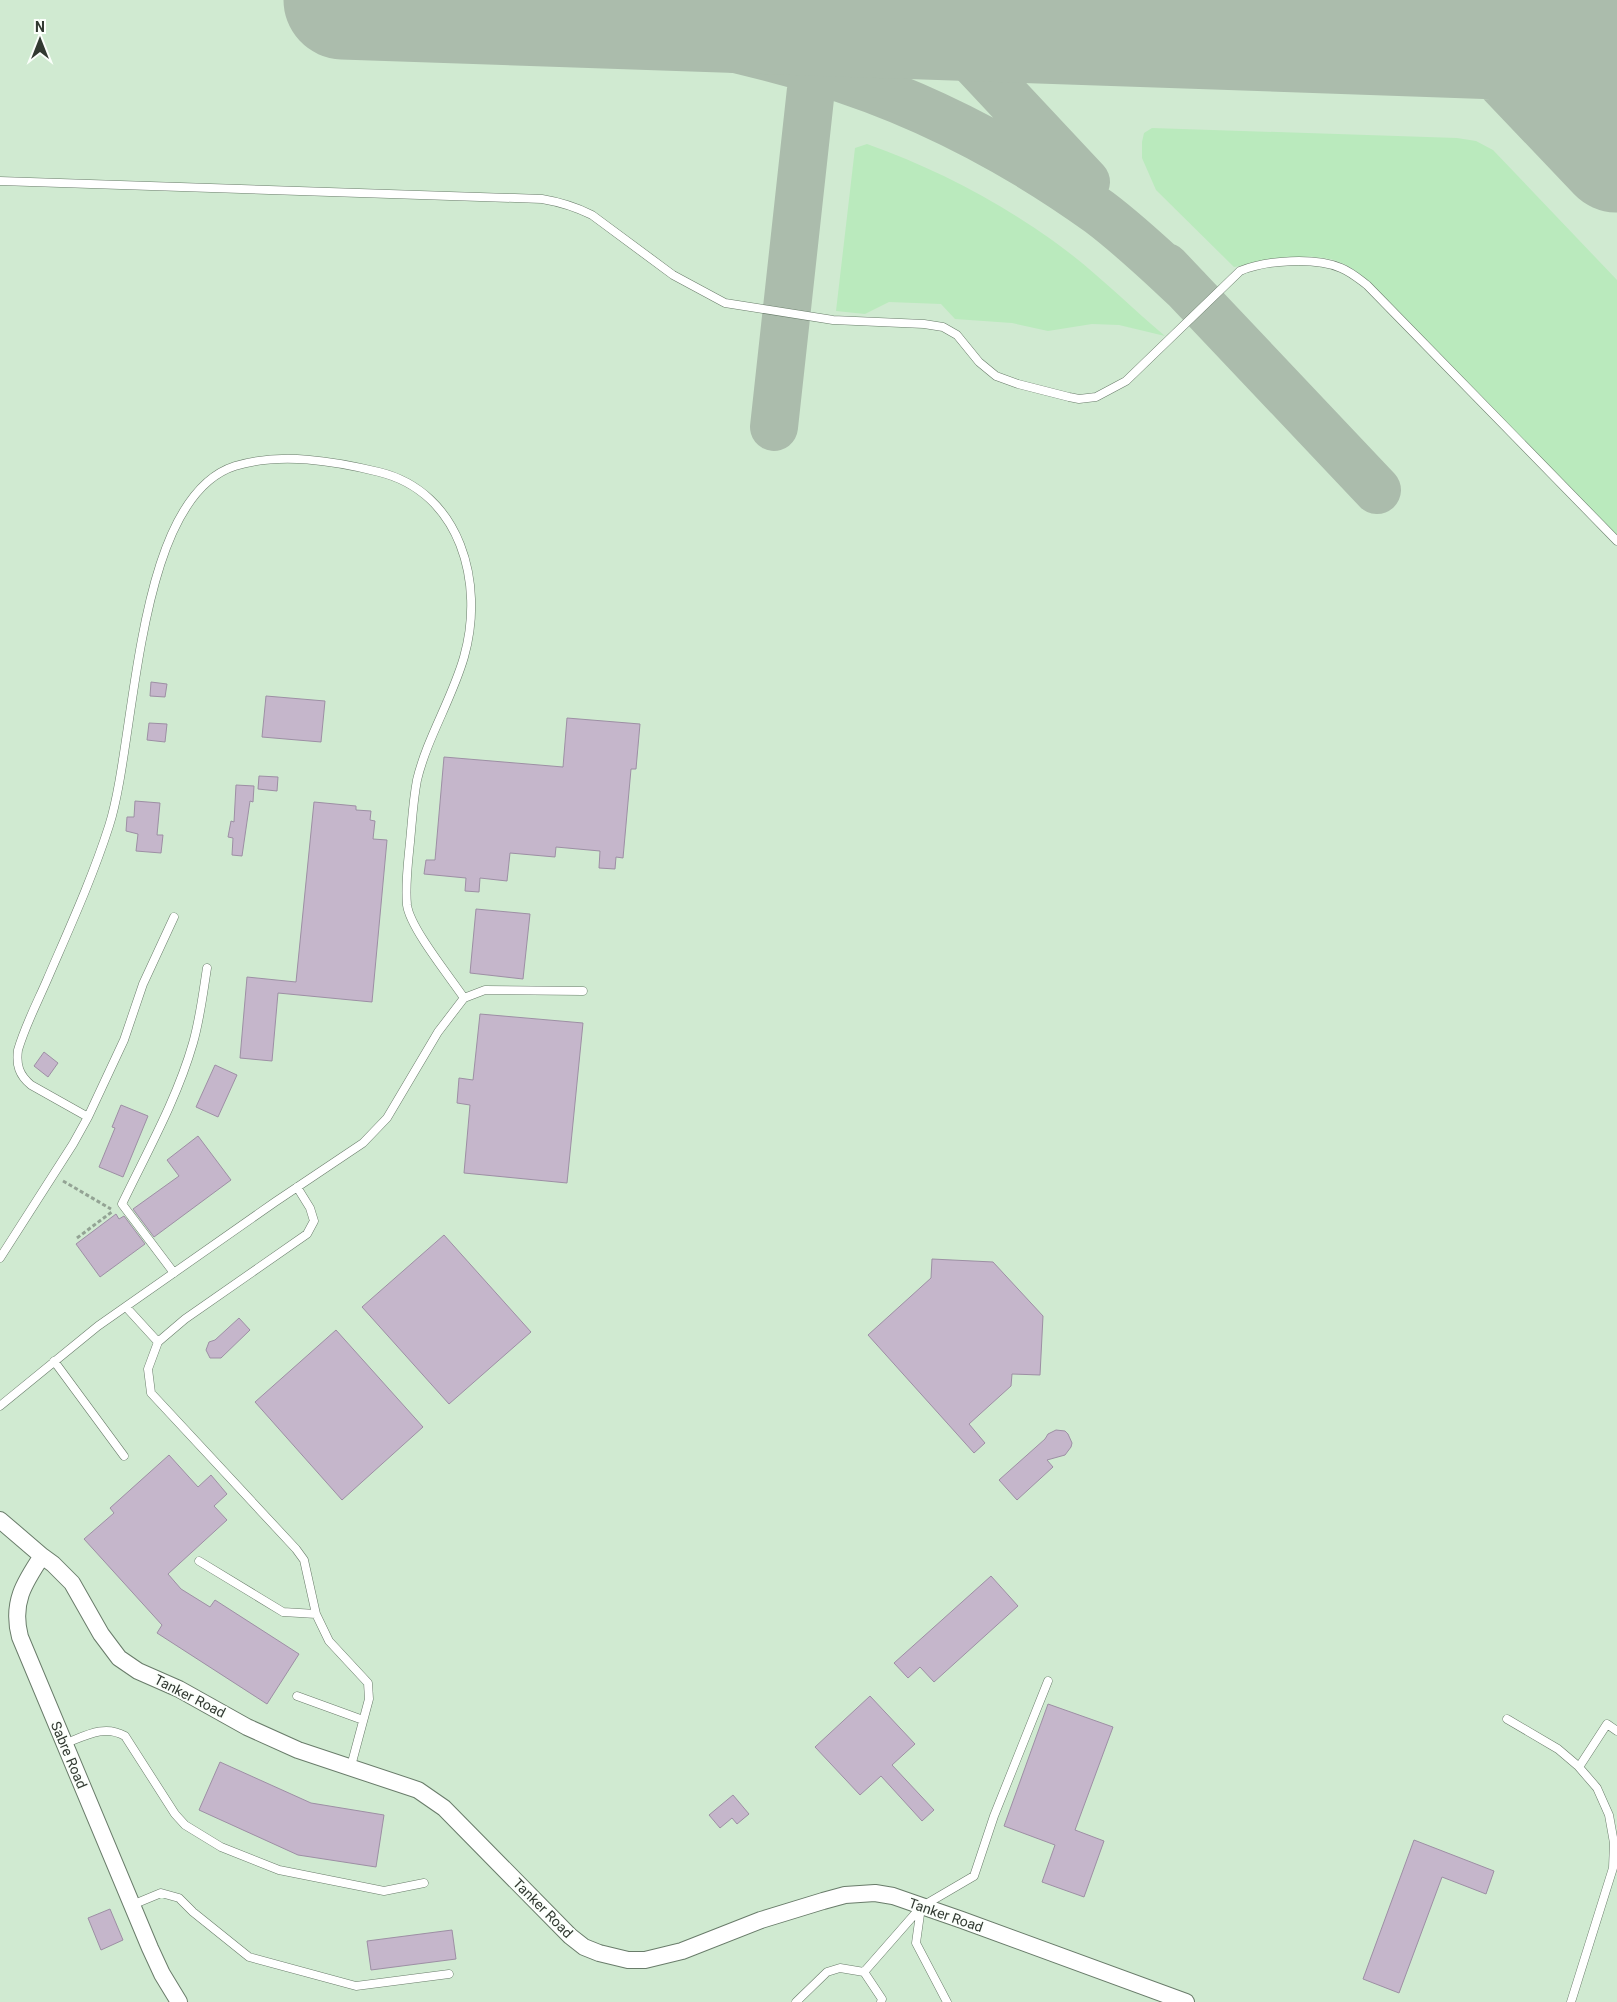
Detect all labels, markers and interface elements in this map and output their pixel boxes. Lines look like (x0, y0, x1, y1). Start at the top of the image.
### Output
north arrow (15, 15, 65, 65)
text: N (35, 19, 45, 35)
street label: Tanker Road (152, 1671, 228, 1721)
street label: Sabre Road (48, 1719, 90, 1791)
street label: Tanker Road (510, 1875, 576, 1941)
street label: Tanker Road (907, 1895, 985, 1935)

